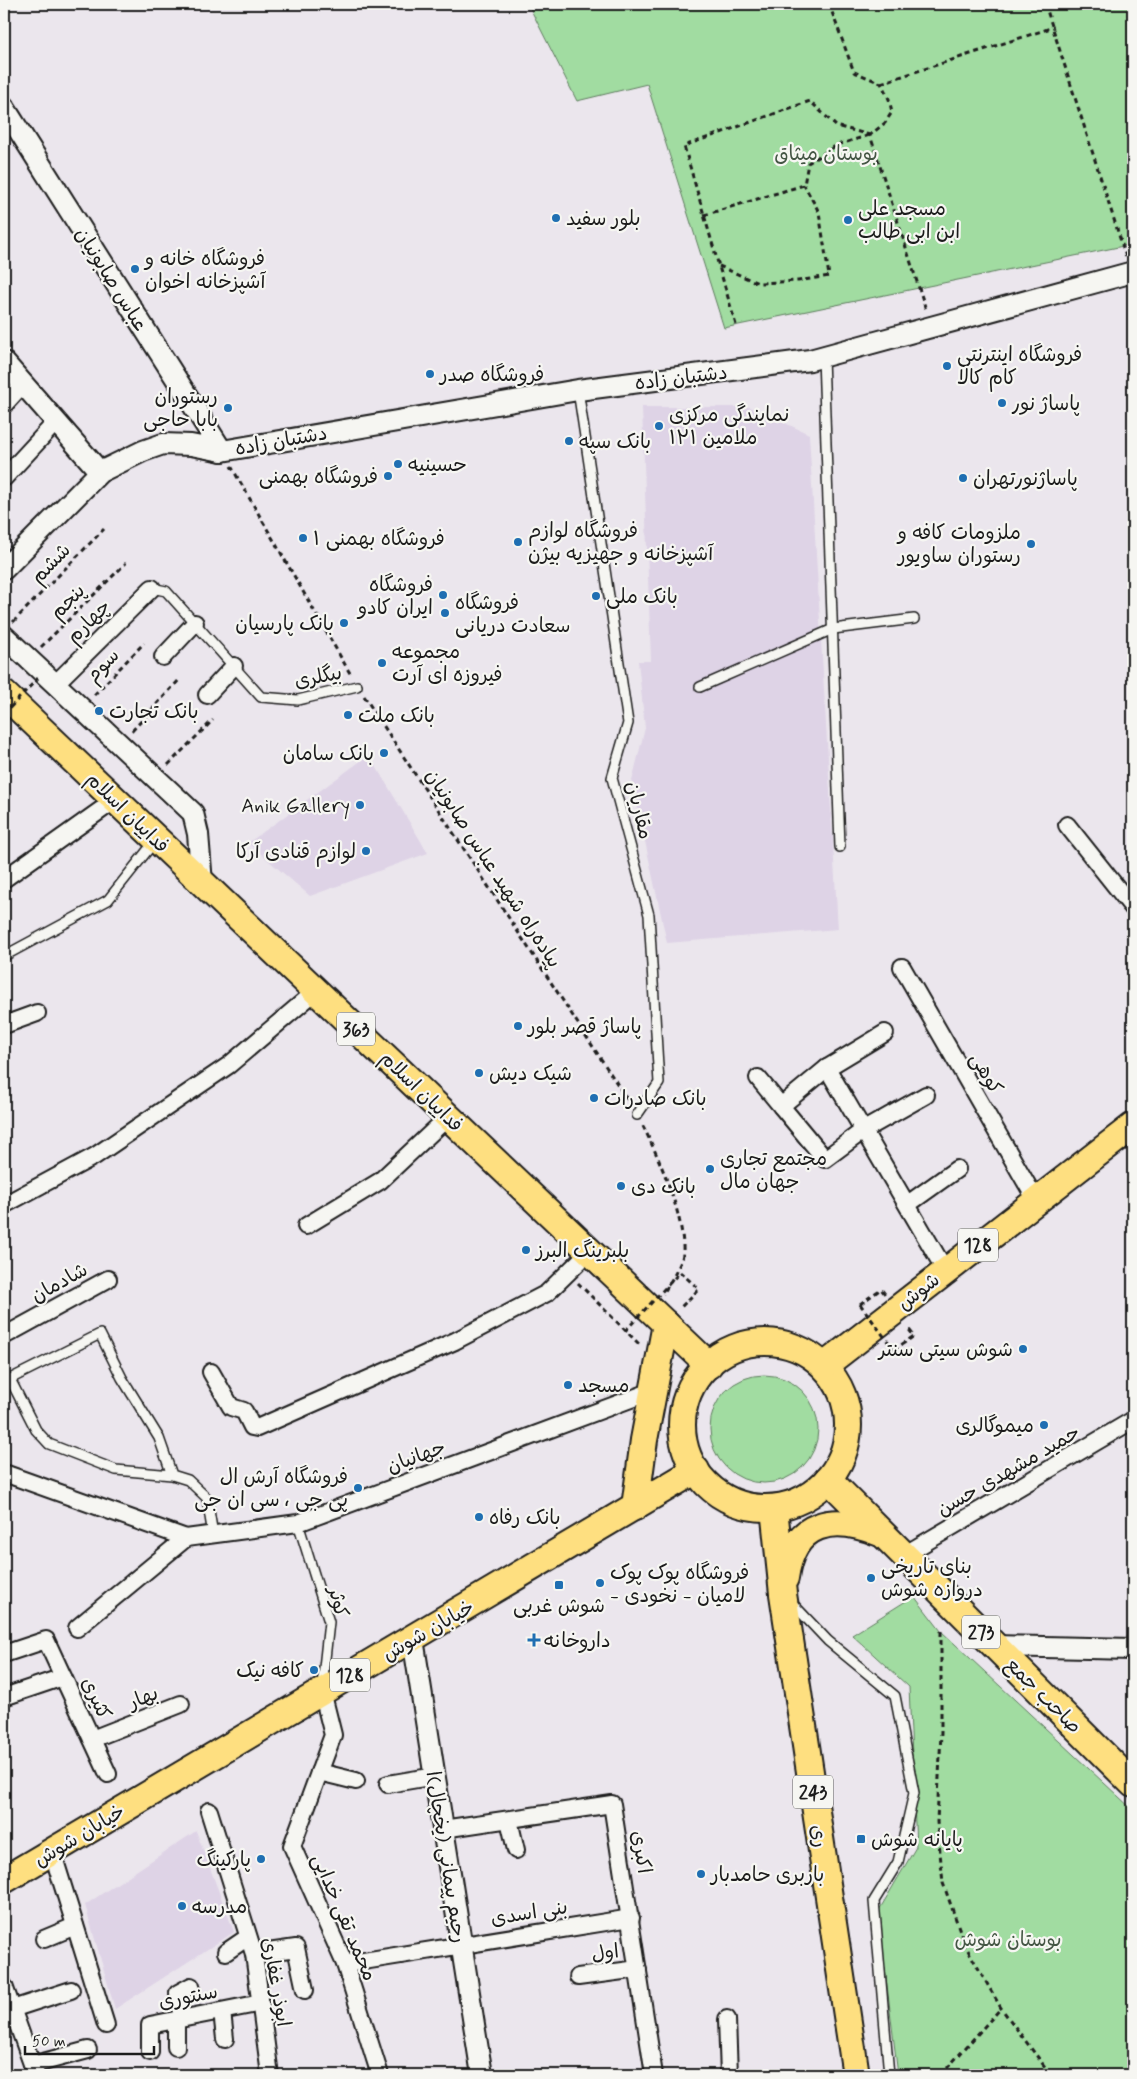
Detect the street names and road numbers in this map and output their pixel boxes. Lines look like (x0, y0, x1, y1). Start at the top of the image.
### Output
street label: عباس صابونیان (68, 223, 153, 337)
street label: دشتبان زاده (633, 359, 729, 398)
street label: دشتبان زاده (233, 420, 329, 463)
street label: ششم (25, 538, 77, 590)
street label: پنجم (44, 578, 92, 626)
street label: چهارم (61, 594, 117, 650)
street label: سوم (80, 643, 127, 690)
street label: بیگلری (292, 660, 344, 695)
street label: پیاده‌راه شهید عباس صابونیان (418, 764, 567, 973)
street label: فداییان اسلام (79, 767, 175, 860)
street label: مقاریان (618, 778, 659, 842)
road number: 363 (337, 1012, 375, 1046)
street label: فداییان اسلام (373, 1046, 469, 1139)
street label: کوهی (963, 1048, 1008, 1100)
road number: 128 (958, 1228, 998, 1262)
street label: شادمان (27, 1257, 93, 1310)
street label: شوش (892, 1267, 946, 1317)
street label: حمید مشهدی حسن (932, 1419, 1085, 1523)
street label: جهانیان (383, 1434, 450, 1481)
street label: کوثر (321, 1583, 354, 1620)
street label: خیابان شوش (378, 1594, 480, 1668)
road number: 273 (962, 1615, 1000, 1648)
street label: صاحب جمع (999, 1652, 1087, 1740)
road number: 128 (330, 1658, 370, 1692)
street label: کثیری (74, 1673, 117, 1724)
street label: بهار (123, 1680, 163, 1717)
street label: رحیم پیمانی (یخچال)ا (418, 1769, 472, 1945)
road number: 243 (793, 1775, 833, 1808)
street label: خیابان شوش (29, 1798, 130, 1874)
street label: ری (803, 1823, 834, 1850)
street label: اکبری (624, 1829, 657, 1876)
street label: محمد تقی خدایی (305, 1850, 383, 1985)
street label: بنی اسدی (489, 1894, 570, 1933)
street label: ابوذر غفاری (254, 1936, 297, 2029)
street label: اول (590, 1938, 621, 1969)
street label: سنتوری (156, 1979, 220, 2016)

